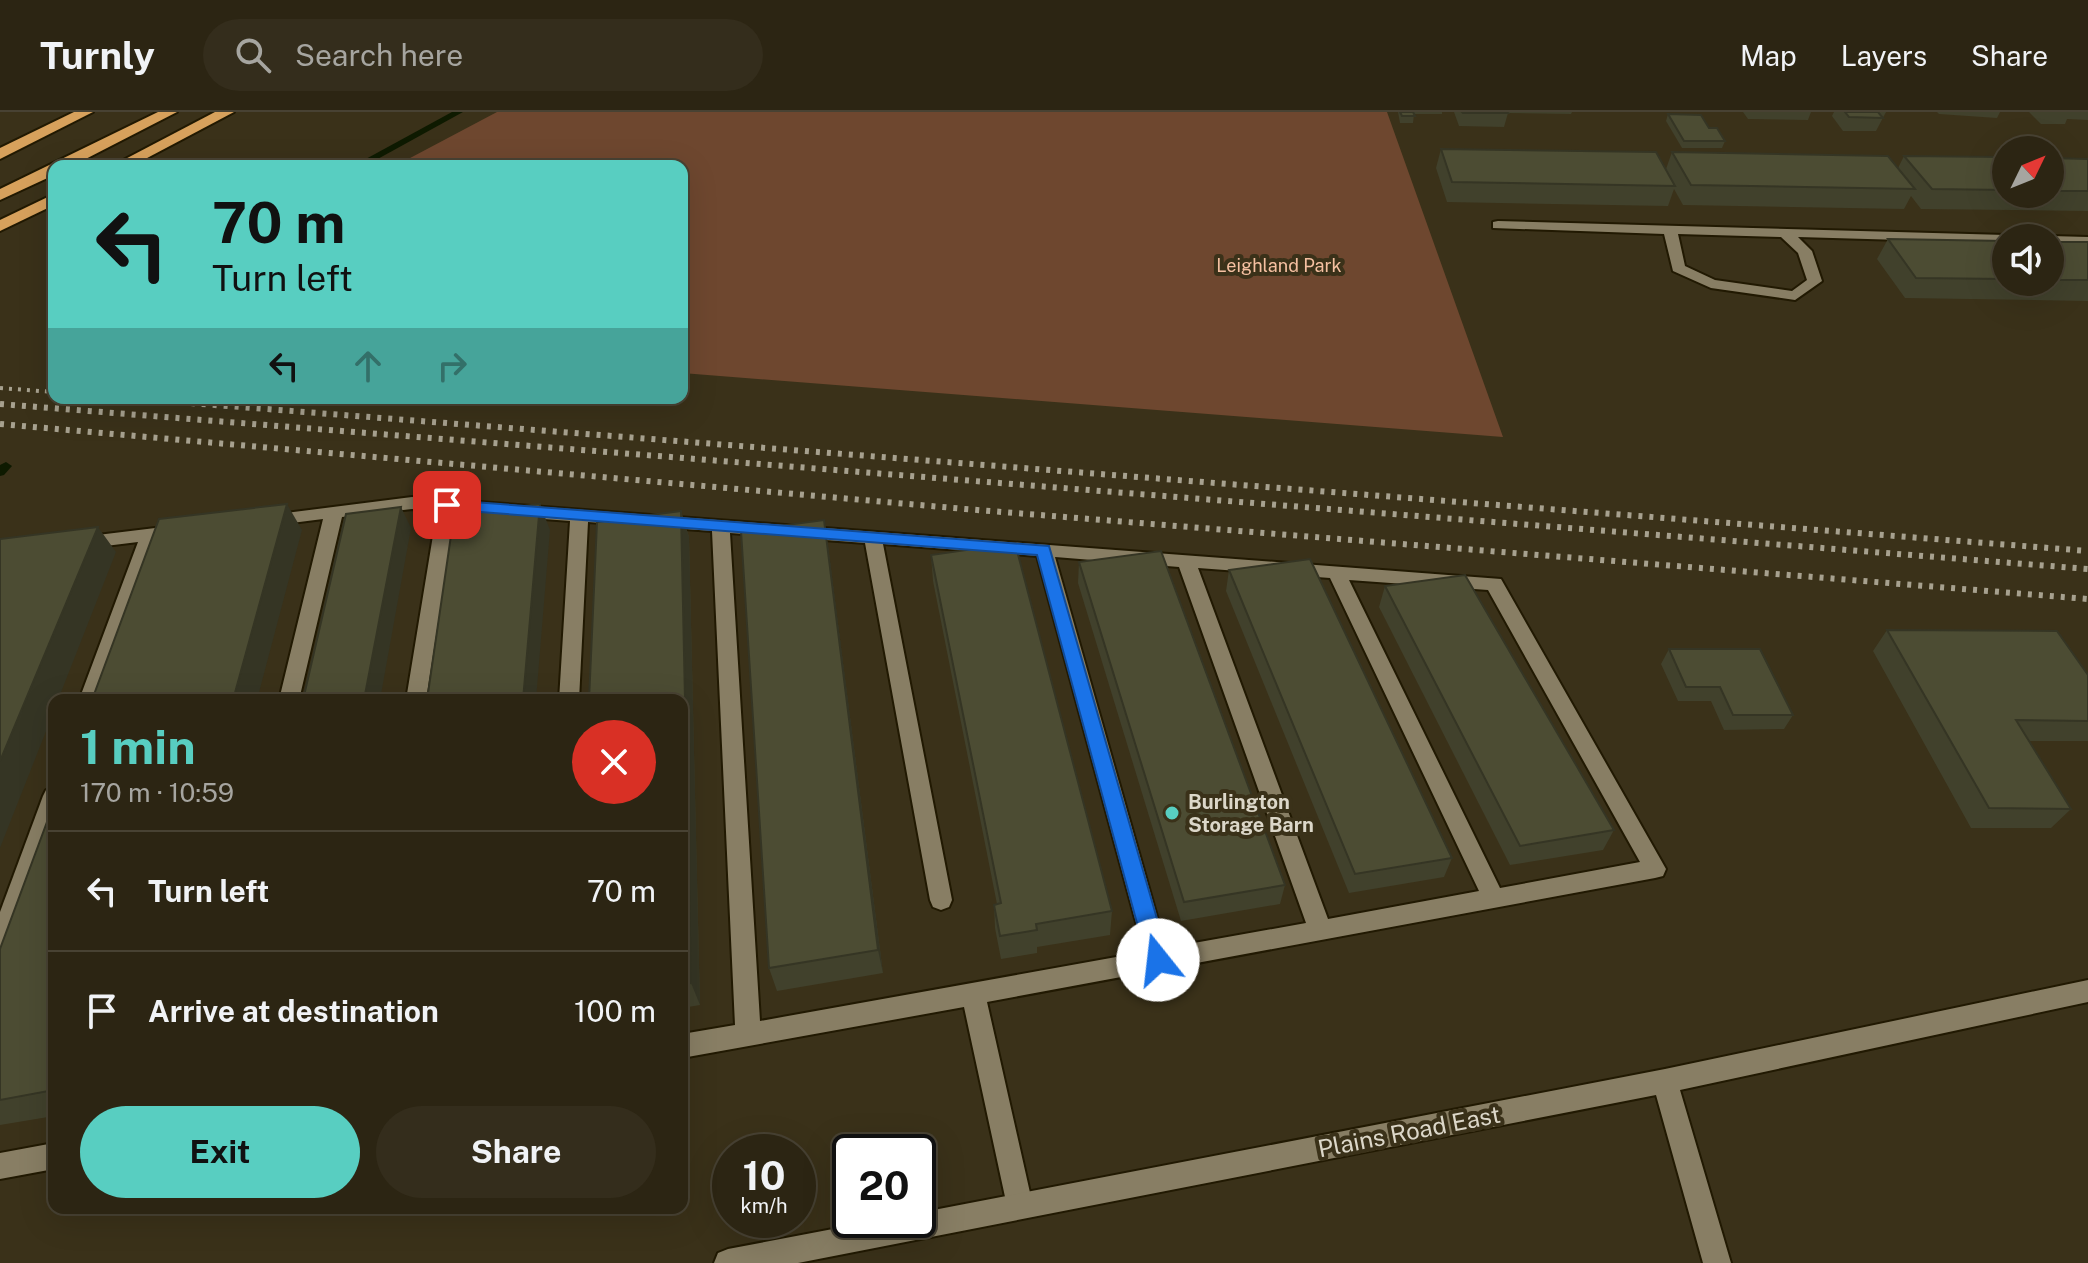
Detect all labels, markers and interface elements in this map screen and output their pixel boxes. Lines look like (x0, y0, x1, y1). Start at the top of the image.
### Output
search box (203, 19, 763, 91)
text: Turnly (40, 33, 155, 78)
icon: search (231, 33, 275, 77)
text: Search here (295, 37, 463, 73)
text: Map (1740, 39, 1797, 72)
text: Layers (1841, 39, 1927, 72)
text: Share (1971, 39, 2048, 72)
north arrow (1992, 136, 2064, 208)
map controls (1992, 136, 2064, 296)
text: 70 m (212, 190, 345, 256)
icon: left (80, 192, 184, 296)
button: sound (1992, 224, 2064, 296)
park label: Leighland Park (1216, 255, 1342, 276)
text: Turn left (212, 257, 353, 299)
icon: left (262, 344, 306, 388)
icon: ahead (346, 344, 390, 388)
icon: right (430, 344, 474, 388)
pin (413, 471, 481, 539)
icon: arrive (425, 483, 469, 527)
text: 1 min (80, 718, 196, 775)
button: close (572, 720, 656, 804)
text: 170 m · 10:59 (80, 777, 234, 808)
place label: Burlington Storage Barn (1188, 790, 1314, 837)
marker: Burlington Storage Barn (1163, 804, 1181, 822)
icon: left (80, 869, 124, 913)
text: Turn left (148, 873, 269, 909)
text: 70 m (587, 873, 656, 909)
position arrow (1116, 918, 1200, 1002)
icon: arrive (80, 989, 124, 1033)
text: Arrive at destination (148, 993, 439, 1029)
text: 100 m (574, 993, 656, 1029)
street label: Plains Road East (1315, 1100, 1503, 1162)
button: Exit (80, 1106, 360, 1198)
button: Share (376, 1106, 656, 1198)
speed limit sign: 20 (832, 1134, 936, 1238)
text: 10 (743, 1152, 785, 1199)
text: km/h (740, 1194, 788, 1218)

